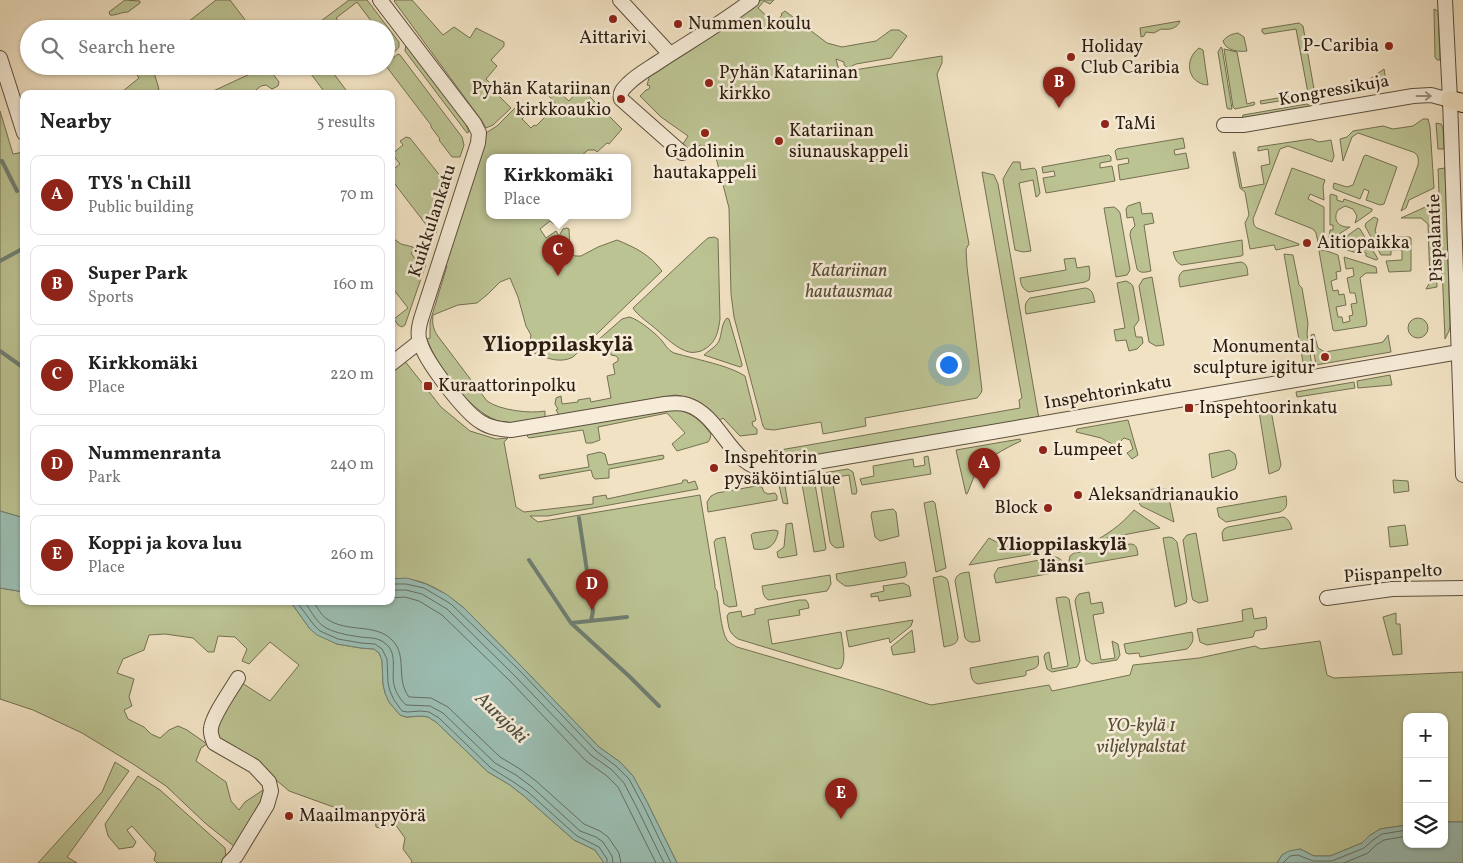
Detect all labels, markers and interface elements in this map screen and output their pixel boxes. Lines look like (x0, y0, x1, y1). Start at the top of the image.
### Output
place label: Nummen koulu (688, 12, 811, 37)
marker: Aittarivi (607, 13, 619, 25)
marker: Nummen koulu (672, 18, 684, 30)
search box (20, 20, 395, 75)
place label: Aittarivi (579, 26, 647, 51)
icon: search (38, 34, 66, 62)
place label: P-Caribia (1303, 34, 1379, 59)
text: Search here (78, 35, 175, 61)
place label: Holiday Club Caribia (1081, 35, 1180, 81)
marker: P-Caribia (1383, 40, 1395, 52)
marker: Holiday Club Caribia (1065, 51, 1077, 63)
place label: Pyhän Katariinan kirkko (719, 61, 859, 107)
pin: B (1043, 67, 1075, 108)
street label: Kongressikuja (1277, 69, 1391, 113)
place label: Pyhän Katariinan kirkkoaukio (472, 77, 611, 123)
marker: Pyhän Katariinan kirkko (703, 77, 715, 89)
one-way arrow (1416, 91, 1432, 101)
marker: Pyhän Katariinan kirkkoaukio (615, 93, 627, 105)
text: Nearby (40, 108, 111, 137)
text: 5 results (317, 112, 375, 134)
place label: TaMi (1115, 112, 1156, 137)
marker: TaMi (1099, 118, 1111, 130)
place label: Katariinan siunauskappeli (789, 119, 909, 165)
marker: Gadolinin hautakappeli (699, 127, 711, 139)
marker: Katariinan siunauskappeli (773, 135, 785, 147)
place label: Gadolinin hautakappeli (653, 140, 757, 186)
popup (486, 154, 631, 219)
street label: Kuikkulankatu (403, 161, 463, 281)
text: Kirkkomäki (504, 163, 613, 189)
text: TYS 'n Chill (88, 171, 191, 197)
text: A (51, 184, 63, 206)
text: 70 m (340, 184, 374, 206)
text: Place (504, 189, 540, 211)
street label: Pispalantie (1422, 193, 1450, 283)
text: Public building (88, 197, 194, 219)
place label: Aitiopaikka (1317, 231, 1410, 256)
pin: C (542, 235, 574, 276)
marker: Aitiopaikka (1301, 237, 1313, 249)
park label: Katariinan hautausmaa (805, 259, 893, 305)
text: Super Park (88, 261, 188, 287)
text: B (52, 274, 62, 296)
text: 160 m (333, 274, 374, 296)
text: Sports (88, 287, 134, 309)
district label: Ylioppilaskylä (483, 330, 633, 361)
place label: Monumental sculpture igitur (1193, 335, 1315, 381)
text: Kirkkomäki (88, 351, 198, 377)
marker: Monumental sculpture igitur (1319, 351, 1331, 363)
your location (936, 352, 962, 378)
text: C (52, 364, 62, 386)
text: 220 m (330, 364, 374, 386)
street label: Inspehtorinkatu (1042, 370, 1174, 416)
place label: Kuraattorinpolku (438, 374, 576, 399)
text: Place (88, 377, 125, 399)
marker: Kuraattorinpolku (422, 380, 434, 392)
place label: Inspehtoorinkatu (1199, 396, 1337, 421)
marker: Inspehtoorinkatu (1183, 402, 1195, 414)
place label: Lumpeet (1053, 438, 1123, 463)
text: Nummenranta (88, 441, 221, 467)
marker: Lumpeet (1037, 444, 1049, 456)
place label: Inspehtorin pysäköintialue (724, 446, 841, 492)
pin: A (968, 448, 1000, 489)
text: D (51, 454, 63, 476)
text: 240 m (330, 454, 374, 476)
marker: Inspehtorin pysäköintialue (708, 462, 720, 474)
text: Park (88, 467, 121, 489)
place label: Aleksandrianaukio (1088, 483, 1239, 508)
marker: Aleksandrianaukio (1072, 489, 1084, 501)
place label: Block (994, 496, 1038, 521)
marker: Block (1042, 502, 1054, 514)
text: Koppi ja kova luu (88, 531, 242, 557)
district label: Ylioppilaskylä länsi (997, 532, 1127, 580)
text: E (52, 544, 62, 566)
text: 260 m (330, 544, 374, 566)
text: Place (88, 557, 125, 579)
street label: Piispanpelto (1343, 558, 1443, 590)
pin: D (576, 569, 608, 610)
water label: Aurajoki (468, 686, 533, 750)
map controls (1403, 713, 1448, 848)
button: + (1403, 713, 1448, 758)
park label: YO-kylä 1 viljelypalstat (1096, 714, 1187, 760)
button: − (1403, 758, 1448, 803)
pin: E (825, 778, 857, 819)
button: layers (1403, 803, 1448, 848)
place label: Maailmanpyörä (299, 804, 426, 829)
marker: Maailmanpyörä (283, 810, 295, 822)

